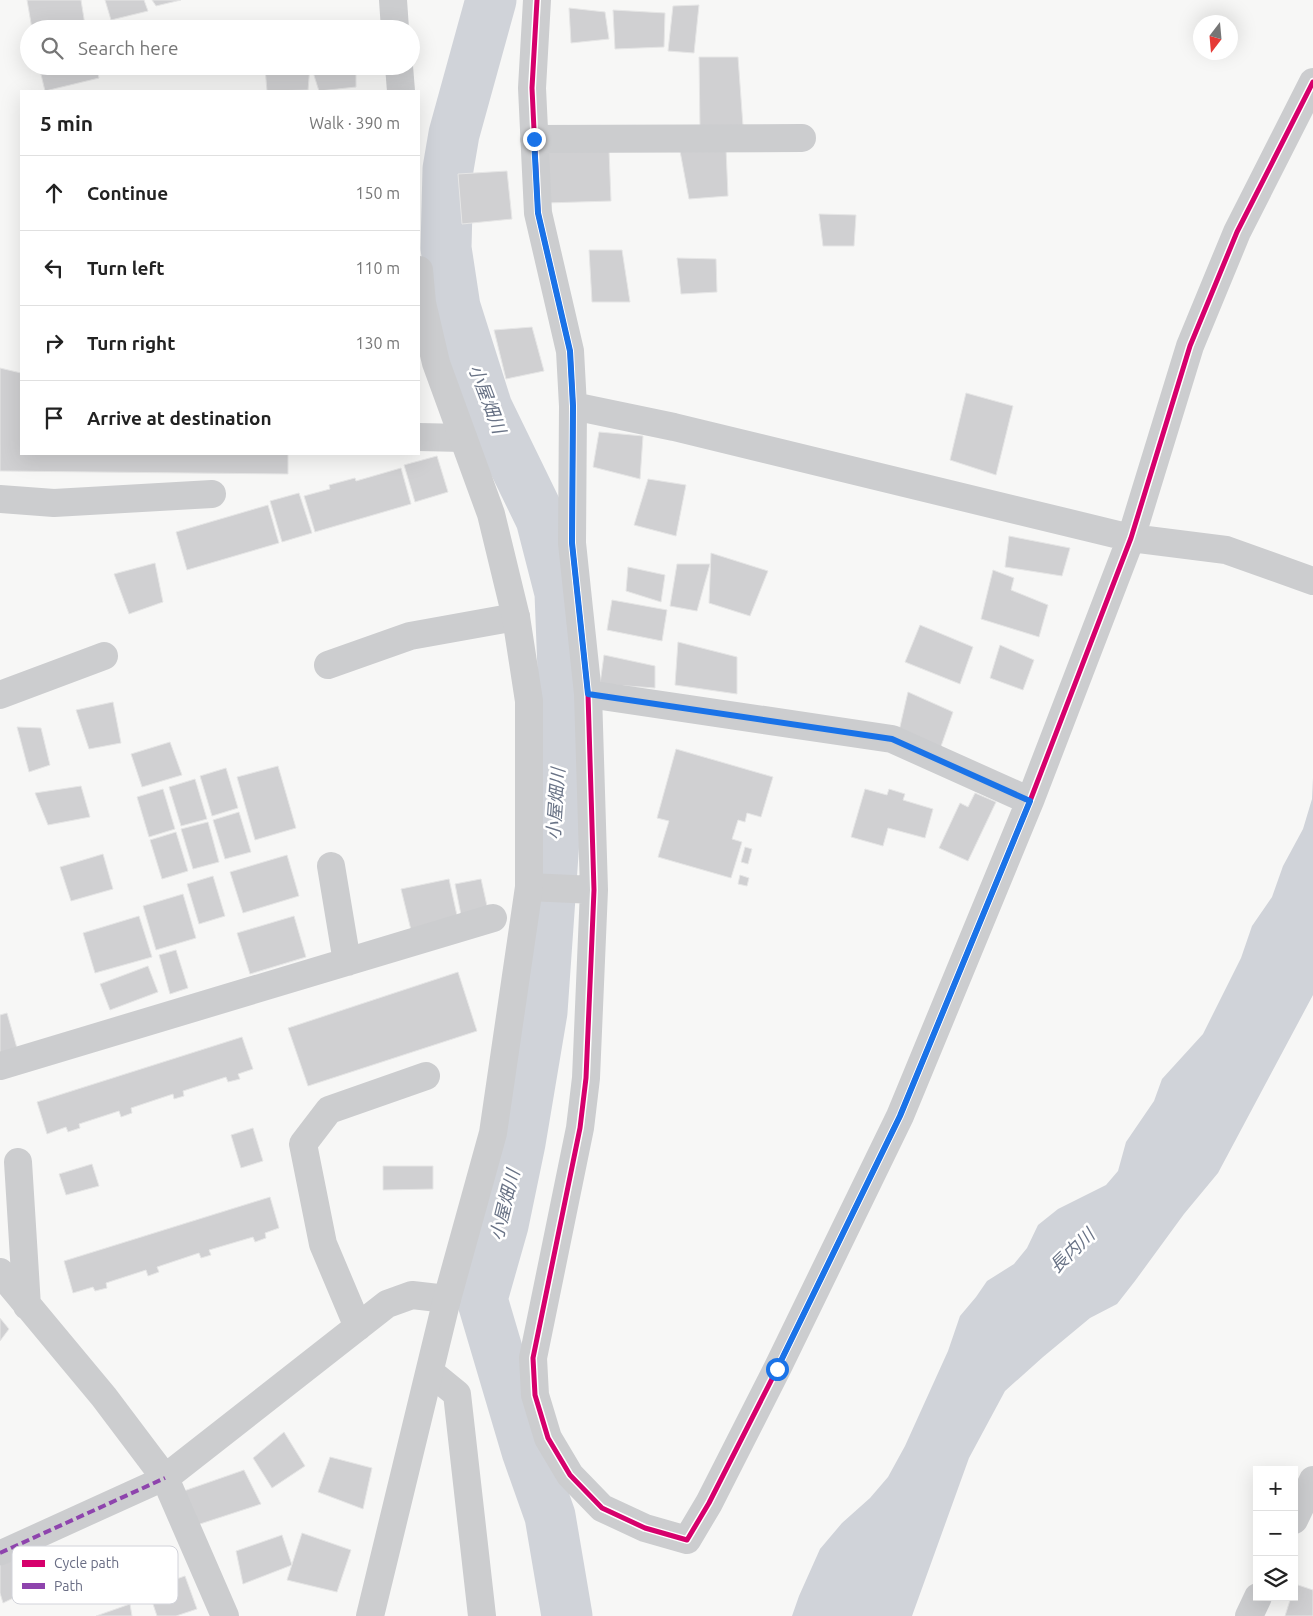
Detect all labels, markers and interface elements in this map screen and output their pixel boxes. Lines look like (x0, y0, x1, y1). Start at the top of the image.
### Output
north arrow (1193, 15, 1238, 60)
search box (20, 20, 420, 75)
icon: search (38, 34, 66, 62)
text: Search here (78, 37, 178, 59)
text: 5 min (40, 111, 93, 135)
text: Walk · 390 m (309, 114, 400, 132)
route end (523, 128, 546, 151)
icon: ahead (40, 179, 68, 207)
text: Continue (87, 182, 168, 204)
text: 150 m (355, 184, 400, 202)
icon: left (40, 254, 68, 282)
text: Turn left (87, 257, 165, 279)
text: 110 m (355, 259, 400, 277)
icon: right (40, 329, 68, 357)
text: Turn right (87, 332, 175, 354)
text: 130 m (355, 334, 400, 352)
water label: 小屋畑川 (466, 361, 511, 438)
icon: arrive (40, 404, 68, 432)
text: Arrive at destination (87, 407, 272, 429)
water label: 小屋畑川 (543, 765, 568, 841)
water label: 小屋畑川 (486, 1165, 523, 1242)
water label: 長内川 (1045, 1223, 1099, 1276)
route start (766, 1358, 789, 1381)
map controls (1253, 1466, 1298, 1601)
button: + (1253, 1466, 1298, 1511)
button: − (1253, 1511, 1298, 1556)
legend (12, 1546, 178, 1604)
text: Cycle path (54, 1555, 119, 1571)
button: layers (1253, 1556, 1298, 1601)
text: Path (54, 1578, 83, 1594)

